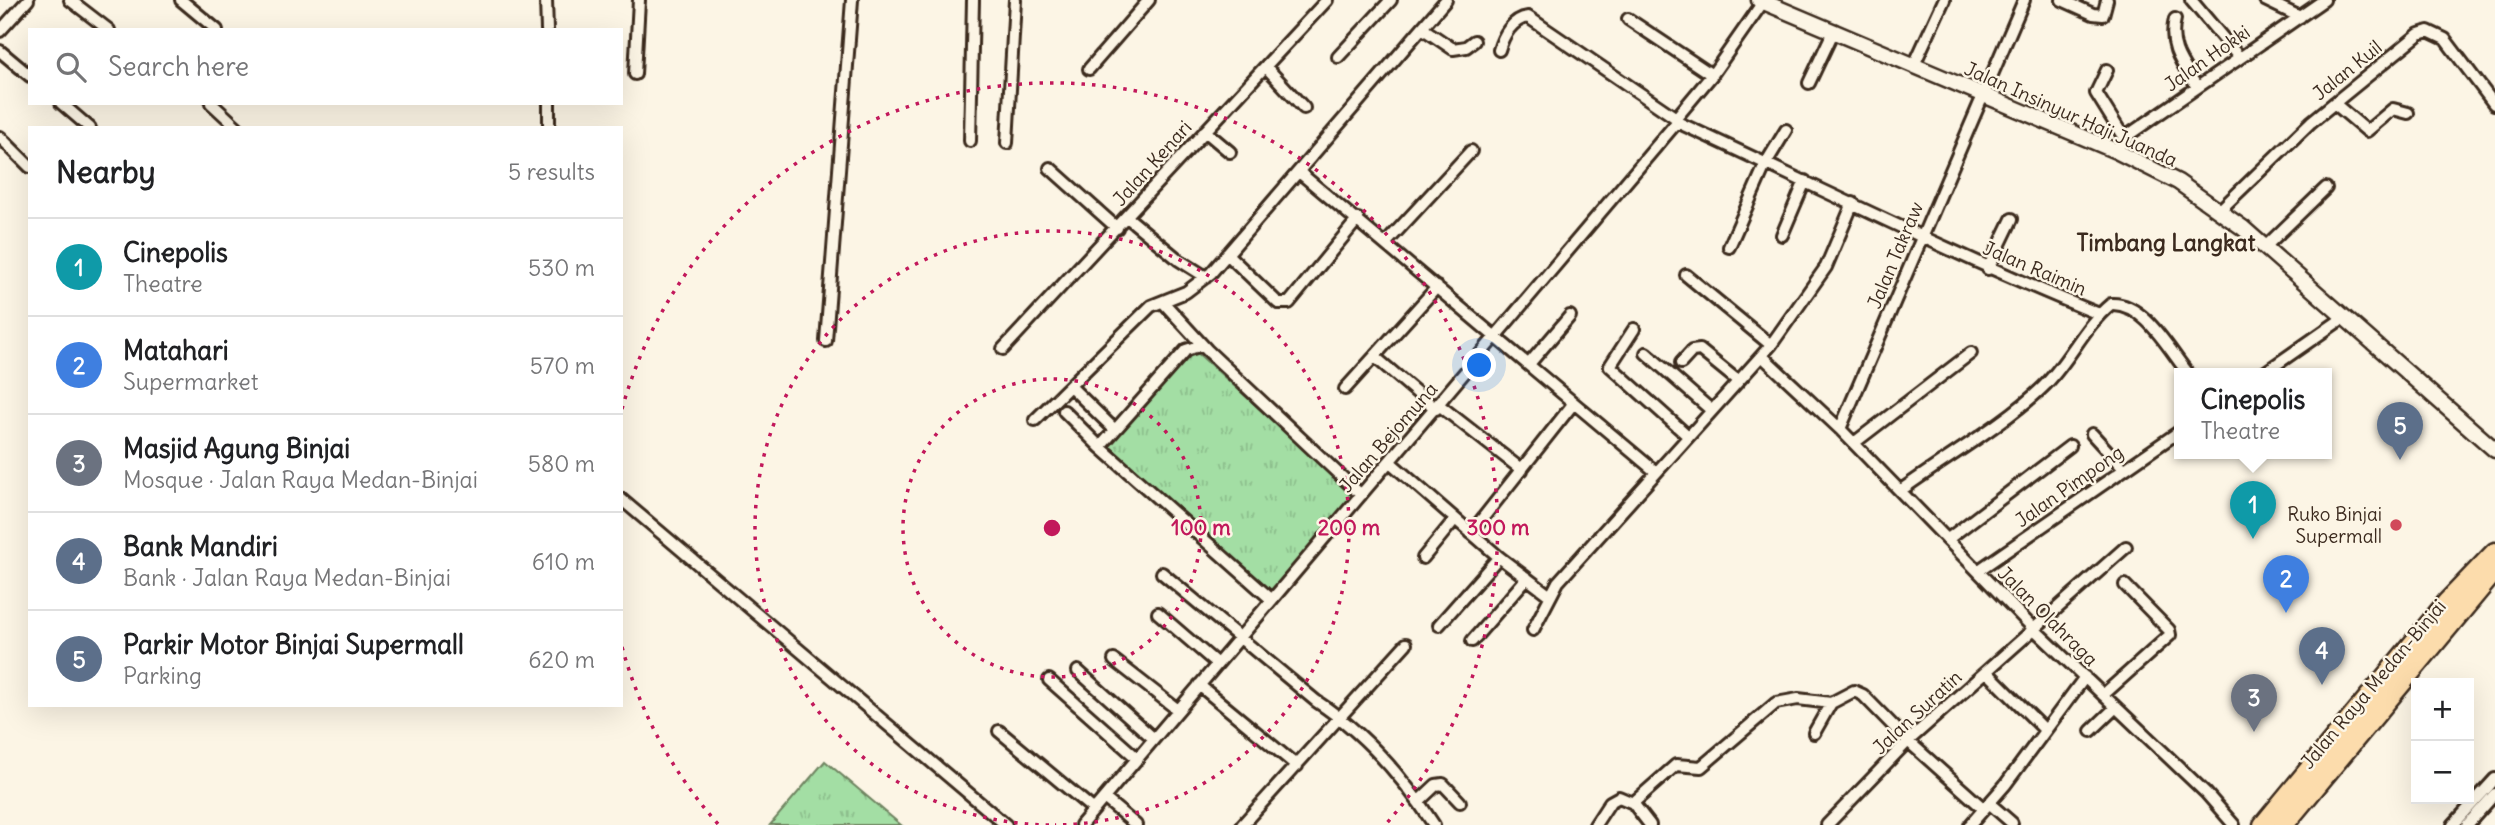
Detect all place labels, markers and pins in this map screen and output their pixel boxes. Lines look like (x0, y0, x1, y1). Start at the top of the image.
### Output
pin: 5 (2377, 402, 2423, 460)
pin: 1 (2230, 481, 2276, 539)
place label: Ruko Binjai Supermall (2287, 502, 2382, 548)
centre of rings (1040, 516, 1064, 540)
marker: Ruko Binjai Supermall (2388, 517, 2404, 533)
pin: 2 (2263, 555, 2309, 613)
pin: 4 (2299, 627, 2345, 685)
pin: 3 (2231, 674, 2277, 732)

